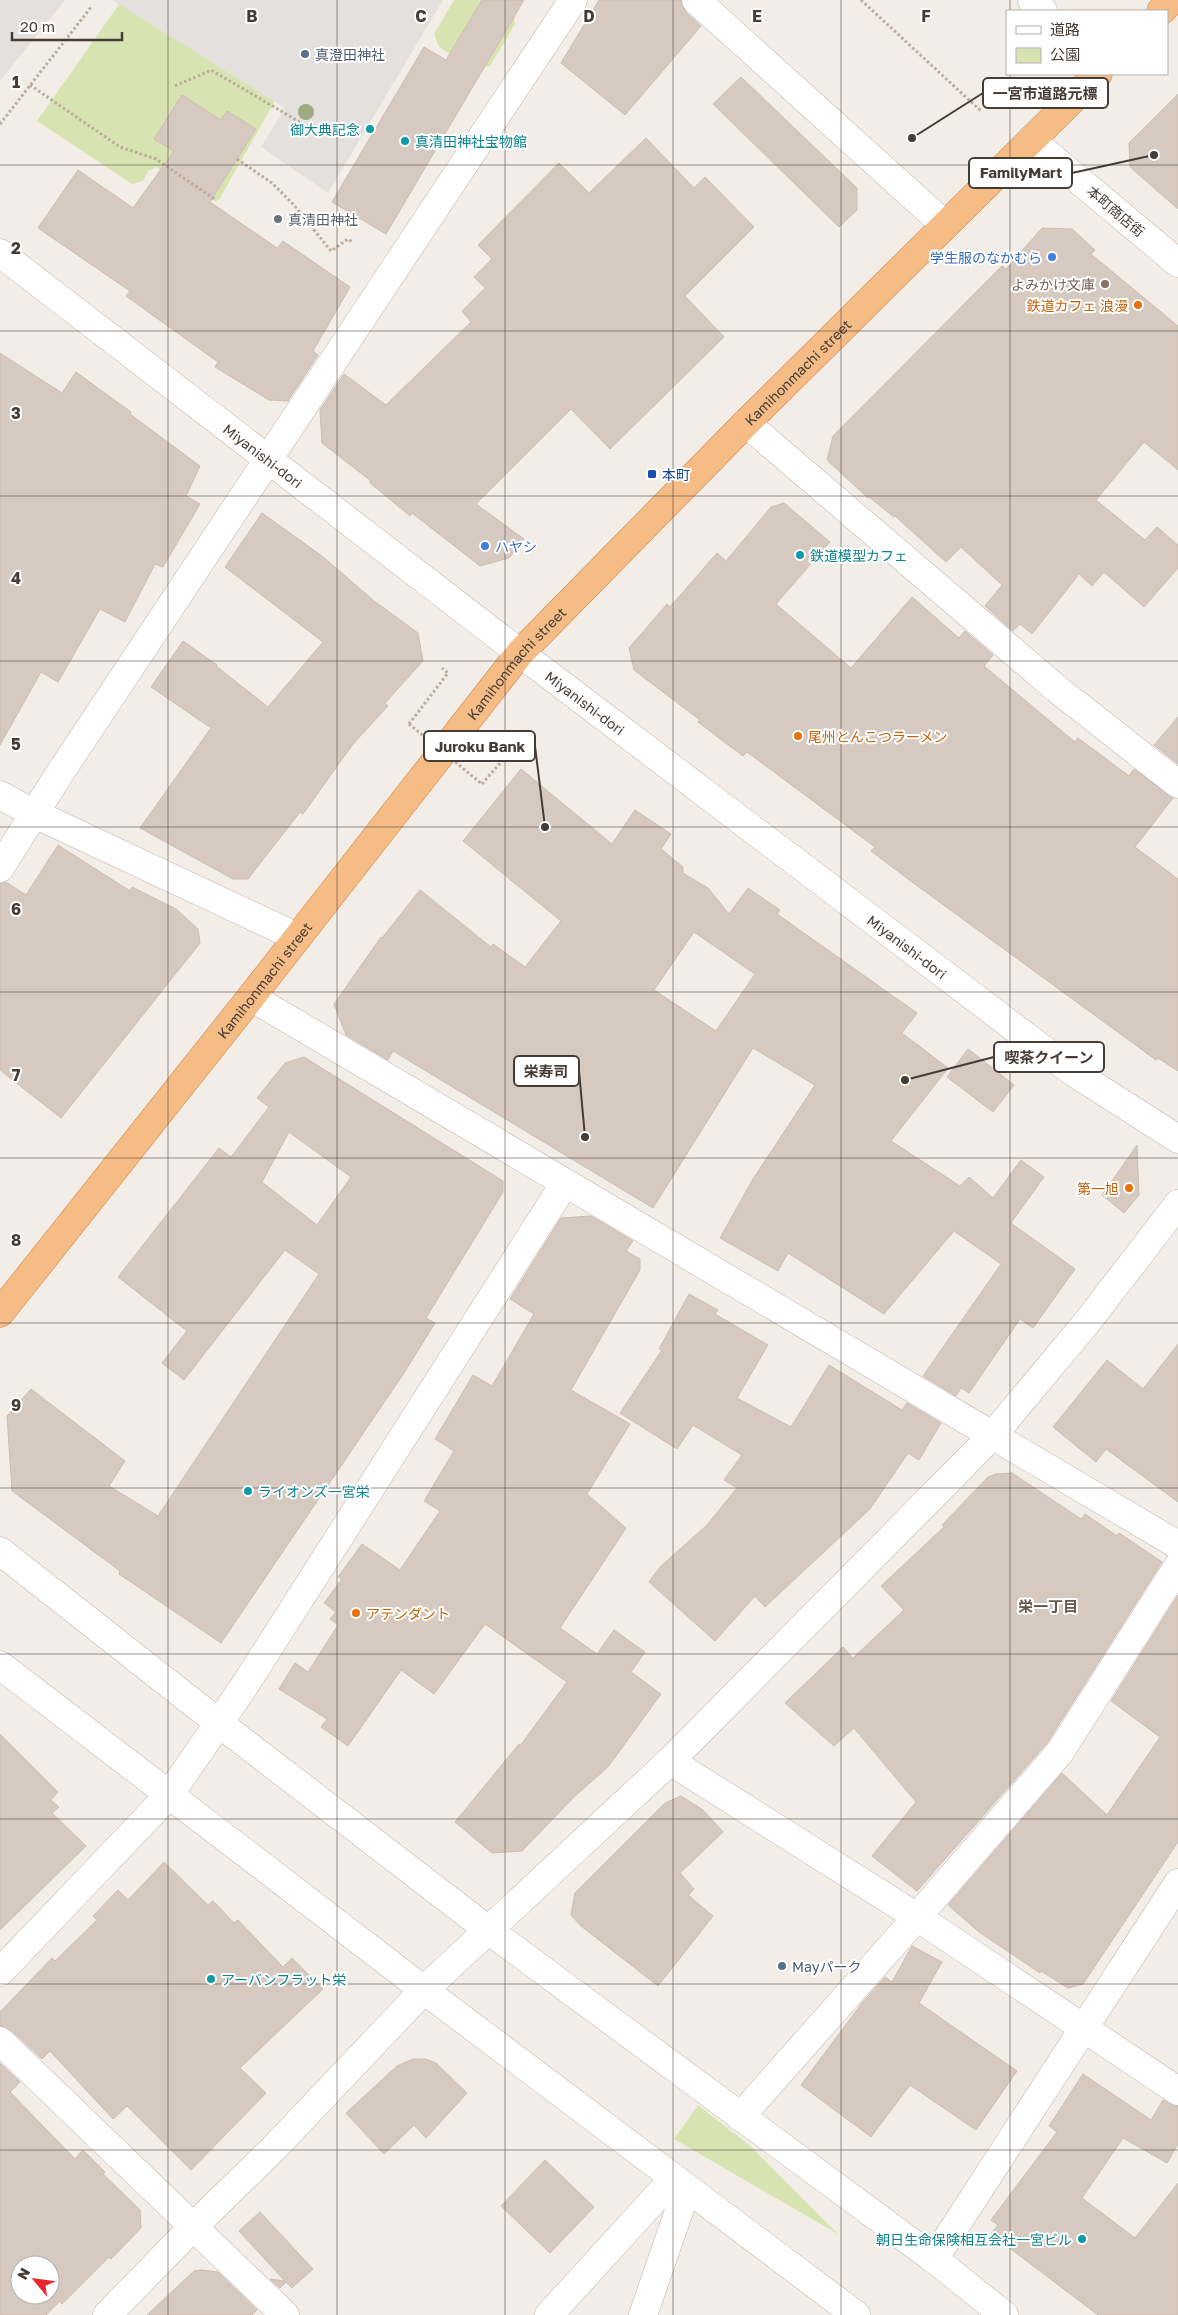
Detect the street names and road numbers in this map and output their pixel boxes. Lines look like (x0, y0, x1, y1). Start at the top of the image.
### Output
street label: 本町商店街 (1084, 182, 1148, 240)
street label: Kamihonmachi street (740, 316, 854, 429)
street label: Miyanishi-dori (220, 420, 306, 491)
street label: Kamihonmachi street (463, 603, 569, 723)
street label: Miyanishi-dori (542, 667, 628, 738)
street label: Miyanishi-dori (864, 911, 950, 982)
street label: Kamihonmachi street (213, 918, 315, 1042)

